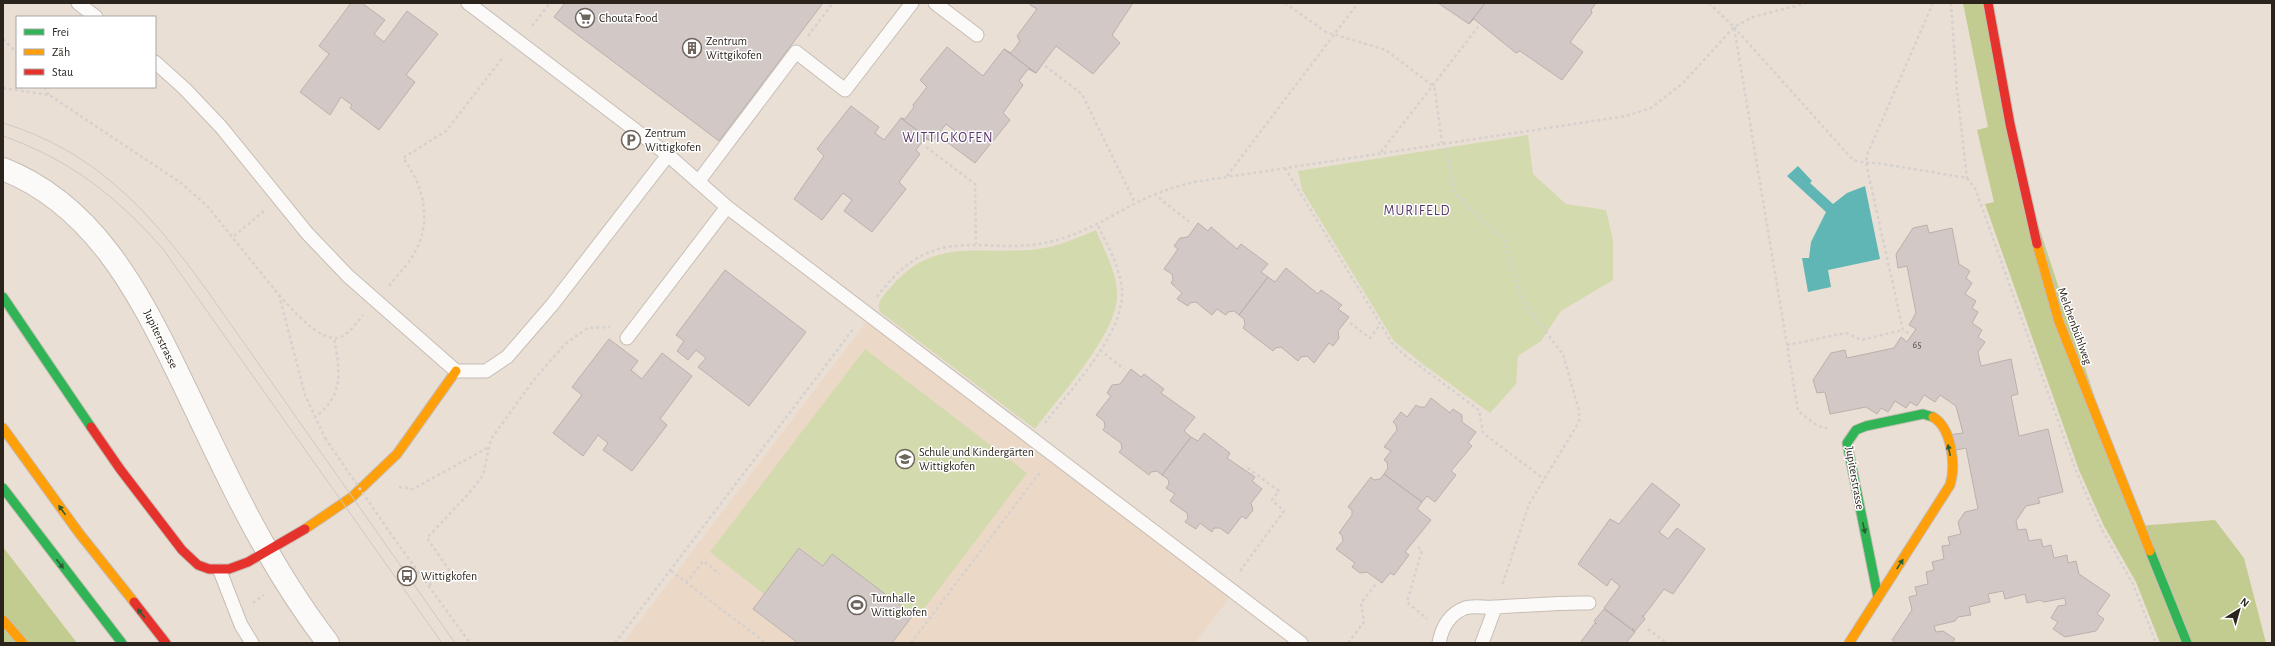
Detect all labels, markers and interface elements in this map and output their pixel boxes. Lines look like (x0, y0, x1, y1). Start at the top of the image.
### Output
supermarket icon: Chouta Food (574, 7, 596, 29)
place label: Chouta Food (599, 12, 658, 24)
legend (16, 16, 156, 88)
text: Frei (52, 26, 69, 38)
place label: Zentrum Wittgikofen (706, 35, 762, 61)
building icon: Zentrum Wittgikofen (681, 37, 703, 59)
text: Zäh (52, 46, 70, 58)
text: Stau (52, 66, 73, 78)
place label: Zentrum Wittigkofen (645, 127, 701, 153)
parking icon: Zentrum Wittigkofen (620, 129, 642, 151)
district label: WITTIGKOFEN (902, 131, 994, 145)
district label: MURIFELD (1383, 204, 1451, 218)
street label: Melchenbühlweg (2056, 286, 2095, 366)
street label: Jupiterstrasse (142, 308, 180, 370)
house number: 65 (1913, 340, 1921, 350)
one-way arrow (1946, 444, 1952, 456)
place label: Schule und Kindergärten Wittigkofen (919, 446, 1034, 472)
street label: Jupiterstrasse (1844, 446, 1866, 510)
school or university icon: Schule und Kindergärten Wittigkofen (894, 448, 916, 470)
one-way arrow (58, 505, 66, 515)
one-way arrow (1862, 522, 1868, 534)
one-way arrow (1896, 558, 1903, 570)
one-way arrow (55, 559, 63, 569)
bus stop icon: Wittigkofen (396, 565, 418, 587)
place label: Wittigkofen (421, 570, 477, 582)
north arrow (2219, 590, 2259, 630)
place label: Turnhalle Wittigkofen (871, 592, 927, 618)
sports icon: Turnhalle Wittigkofen (846, 594, 868, 616)
text: N (2238, 596, 2251, 609)
one-way arrow (137, 607, 146, 618)

